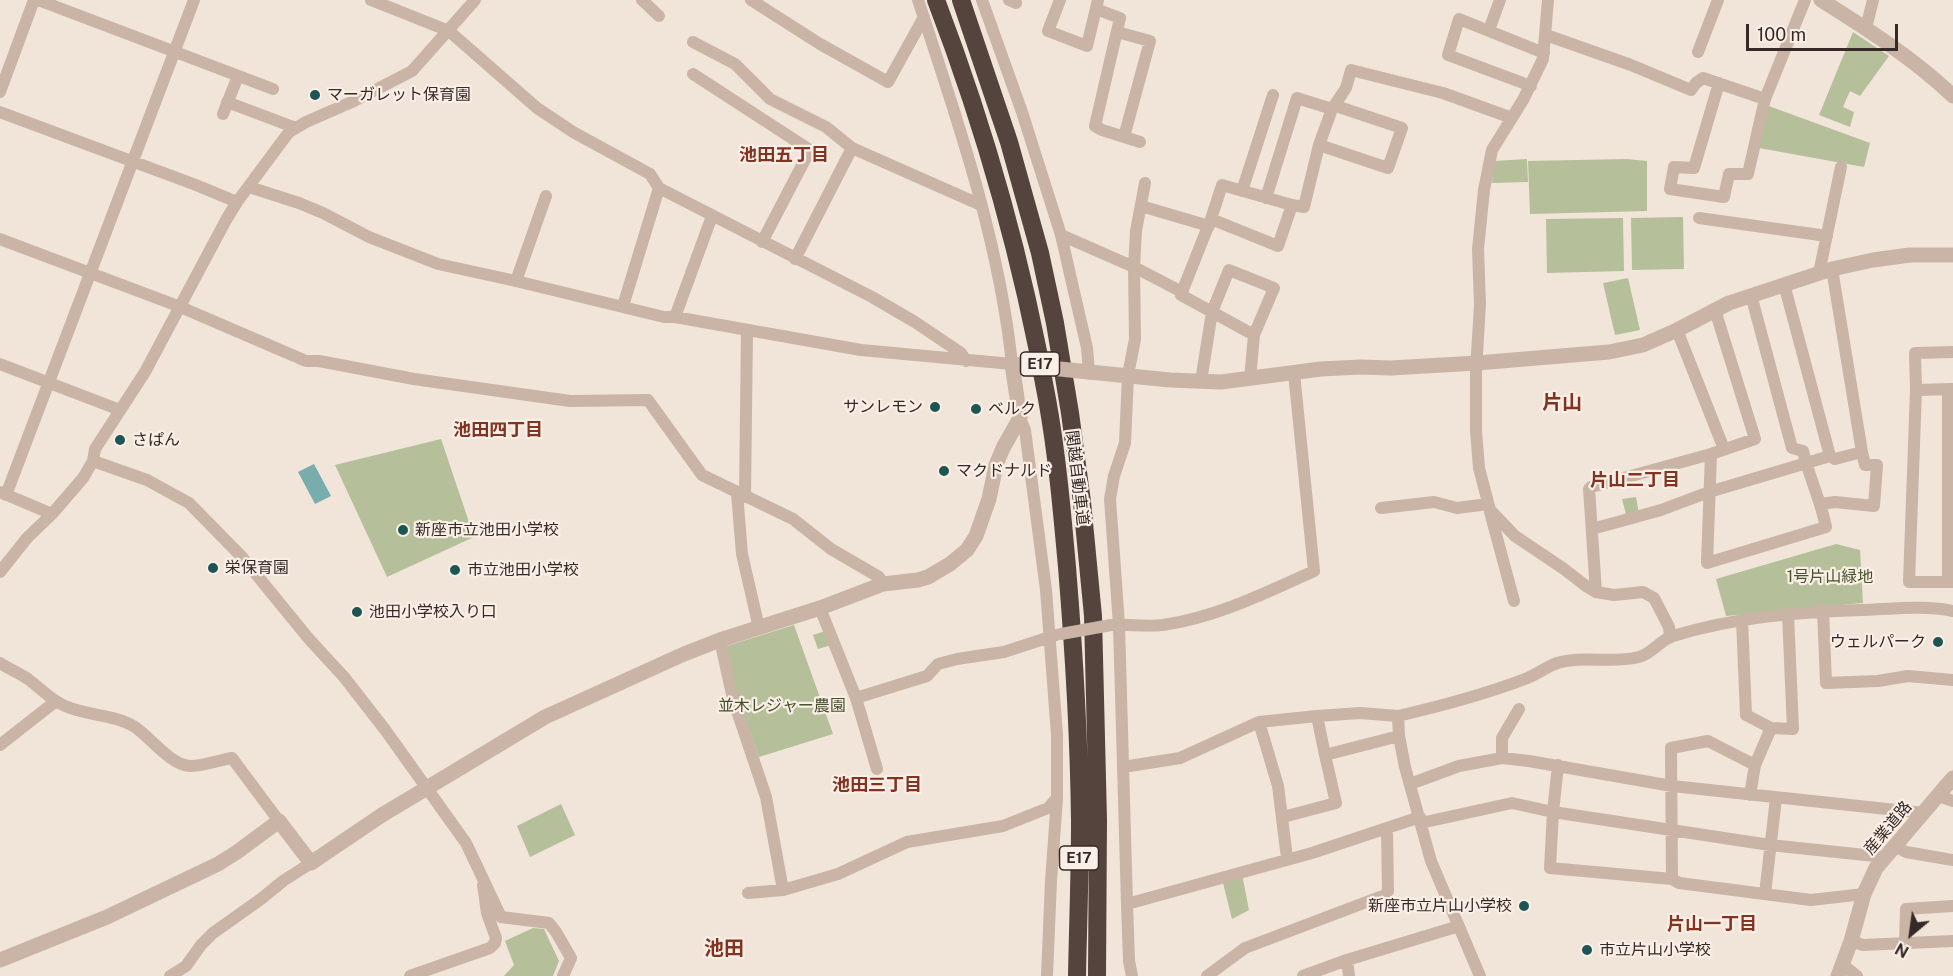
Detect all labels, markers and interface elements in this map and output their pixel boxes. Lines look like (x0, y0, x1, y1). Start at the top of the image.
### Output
scale bar (1749, 12, 1900, 50)
text: 100 m (1757, 24, 1806, 45)
place label: マーガレット保育園 (327, 85, 471, 105)
marker: マーガレット保育園 (308, 88, 322, 102)
district label: 池田五丁目 (739, 144, 829, 166)
road number: E17 (1020, 352, 1060, 376)
district label: 片山 (1542, 391, 1582, 415)
place label: サンレモン (843, 397, 923, 417)
place label: ベルク (988, 399, 1036, 419)
marker: サンレモン (928, 400, 942, 414)
marker: ベルク (969, 402, 983, 416)
district label: 池田四丁目 (453, 419, 543, 441)
street label: 関越自動車道 (1062, 429, 1092, 527)
place label: さぱん (132, 430, 180, 450)
marker: さぱん (113, 433, 127, 447)
place label: マクドナルド (956, 461, 1052, 481)
marker: マクドナルド (937, 464, 951, 478)
district label: 片山二丁目 (1590, 469, 1680, 491)
place label: 新座市立池田小学校 (415, 520, 559, 540)
marker: 新座市立池田小学校 (396, 523, 410, 537)
place label: 栄保育園 (225, 558, 289, 578)
place label: 市立池田小学校 (467, 560, 579, 580)
marker: 栄保育園 (206, 561, 220, 575)
marker: 市立池田小学校 (448, 563, 462, 577)
park label: 1号片山緑地 (1787, 567, 1873, 587)
place label: 池田小学校入り口 (369, 602, 497, 622)
marker: 池田小学校入り口 (350, 605, 364, 619)
place label: ウェルパーク (1830, 632, 1926, 652)
marker: ウェルパーク (1931, 635, 1945, 649)
park label: 並木レジャー農園 (718, 696, 846, 716)
district label: 池田三丁目 (832, 774, 922, 796)
street label: 産業道路 (1860, 797, 1916, 859)
road number: E17 (1060, 846, 1098, 870)
place label: 新座市立片山小学校 (1368, 896, 1512, 916)
marker: 新座市立片山小学校 (1517, 899, 1531, 913)
north arrow (1881, 904, 1941, 964)
district label: 片山一丁目 (1667, 913, 1757, 935)
district label: 池田 (704, 937, 744, 961)
text: N (1892, 939, 1912, 962)
place label: 市立片山小学校 (1599, 940, 1711, 960)
marker: 市立片山小学校 (1580, 943, 1594, 957)

